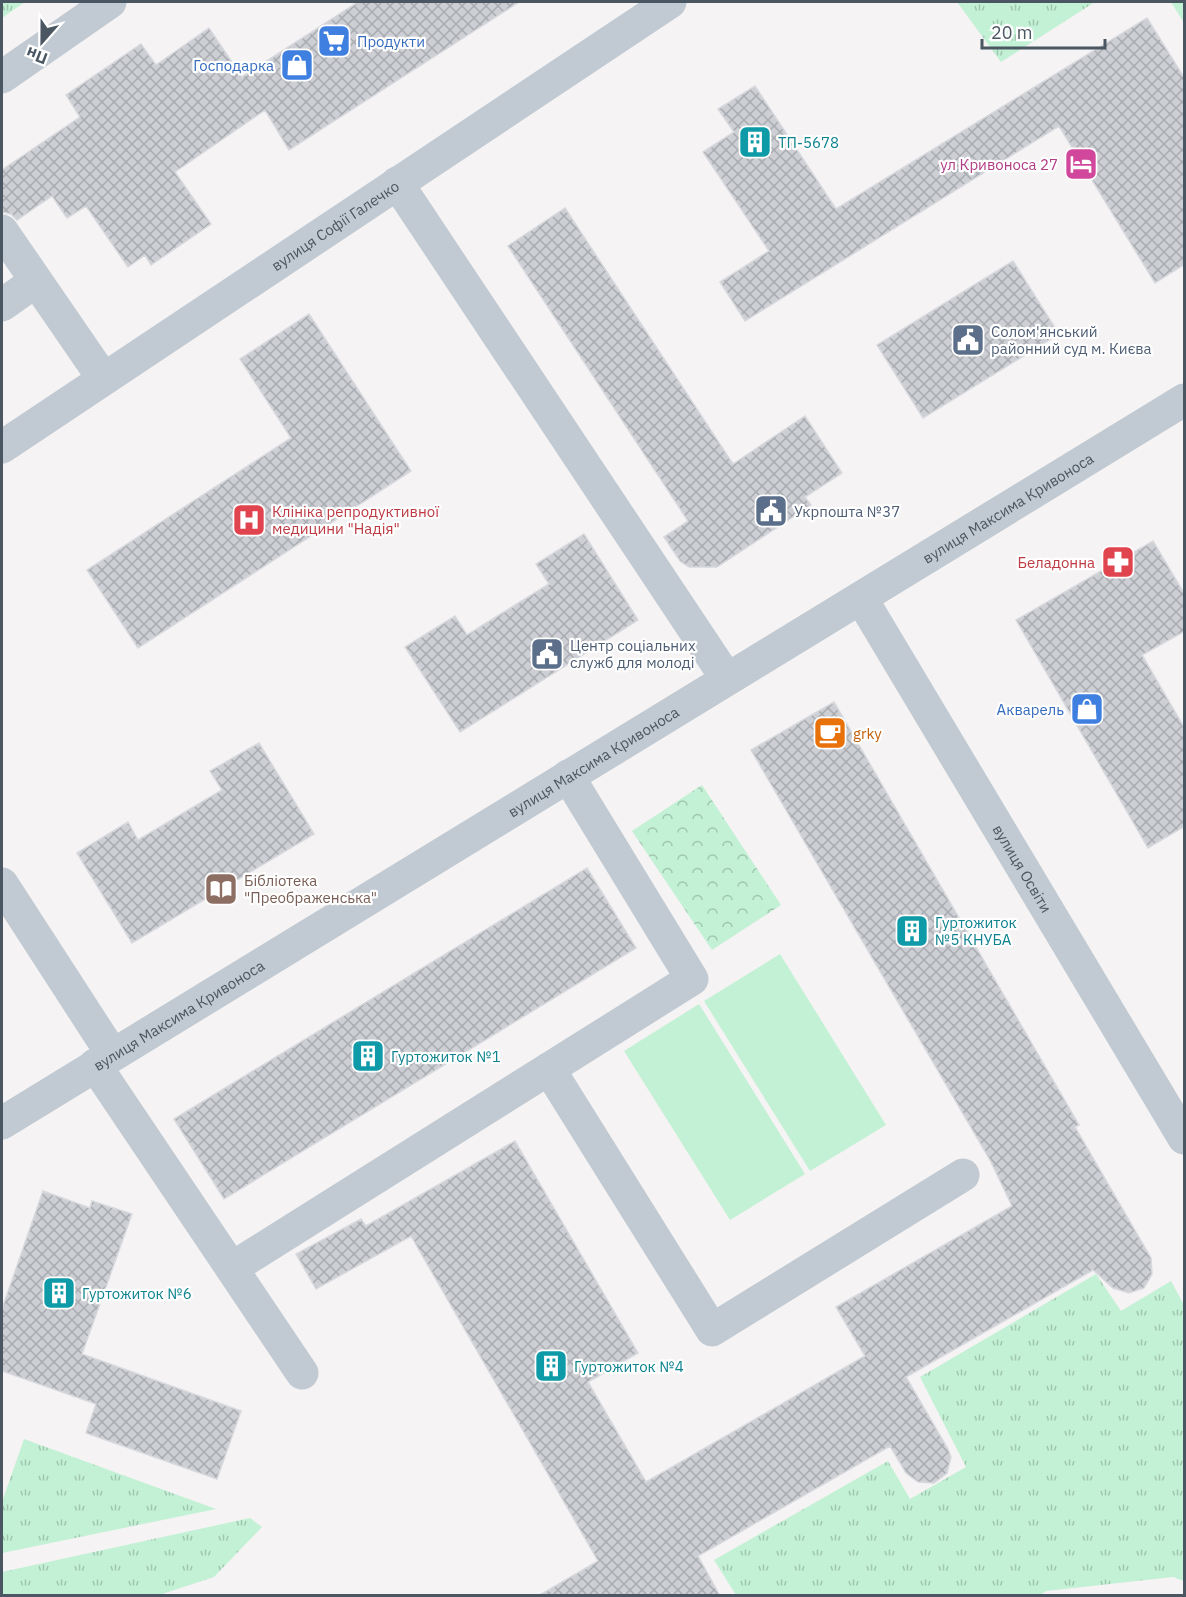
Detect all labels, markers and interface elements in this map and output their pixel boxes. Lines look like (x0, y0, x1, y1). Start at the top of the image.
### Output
north arrow (12, 12, 72, 72)
scale bar (982, 12, 1105, 50)
text: 20 m (991, 21, 1033, 44)
supermarket icon: Продукти (316, 23, 352, 59)
place label: Продукти (357, 32, 425, 51)
text: Пн (23, 43, 50, 69)
shop icon: Господарка (279, 47, 315, 83)
place label: Господарка (193, 56, 274, 75)
building icon: ТП-5678 (737, 124, 773, 160)
place label: ТП-5678 (778, 133, 839, 152)
hotel icon: ул Кривоноса 27 (1063, 146, 1099, 182)
place label: ул Кривоноса 27 (940, 155, 1058, 174)
street label: вулиця Софії Галечко (267, 176, 402, 275)
public building icon: Солом'янський районний суд м. Києва (950, 322, 986, 358)
place label: Солом'янський районний суд м. Києва (991, 322, 1152, 358)
street label: вулиця Максима Кривоноса (919, 448, 1097, 567)
public building icon: Укрпошта №37 (753, 493, 789, 529)
hospital icon: Клініка репродуктивної медицини "Надія" (231, 502, 267, 538)
place label: Клініка репродуктивної медицини "Надія" (272, 502, 439, 538)
place label: Укрпошта №37 (794, 502, 900, 521)
pharmacy icon: Беладонна (1100, 544, 1136, 580)
place label: Беладонна (1017, 553, 1095, 572)
public building icon: Центр соціальних служб для молоді (529, 636, 565, 672)
place label: Центр соціальних служб для молоді (570, 636, 696, 672)
shop icon: Акварель (1069, 691, 1105, 727)
place label: Акварель (997, 700, 1064, 719)
street label: вулиця Максима Кривоноса (504, 702, 682, 821)
cafe icon: grky (812, 715, 848, 751)
place label: grky (853, 724, 882, 743)
street label: вулиця Освіти (989, 821, 1056, 916)
library icon: Бібліотека "Преображенська" (203, 871, 239, 907)
place label: Бібліотека "Преображенська" (244, 871, 377, 907)
building icon: Гуртожиток №5 КНУБА (894, 913, 930, 949)
place label: Гуртожиток №5 КНУБА (935, 913, 1017, 949)
street label: вулиця Максима Кривоноса (90, 955, 268, 1075)
building icon: Гуртожиток №1 (350, 1038, 386, 1074)
place label: Гуртожиток №1 (391, 1047, 501, 1066)
building icon: Гуртожиток №6 (41, 1275, 77, 1311)
place label: Гуртожиток №6 (82, 1284, 192, 1303)
building icon: Гуртожиток №4 (533, 1348, 569, 1384)
place label: Гуртожиток №4 (574, 1357, 684, 1376)

